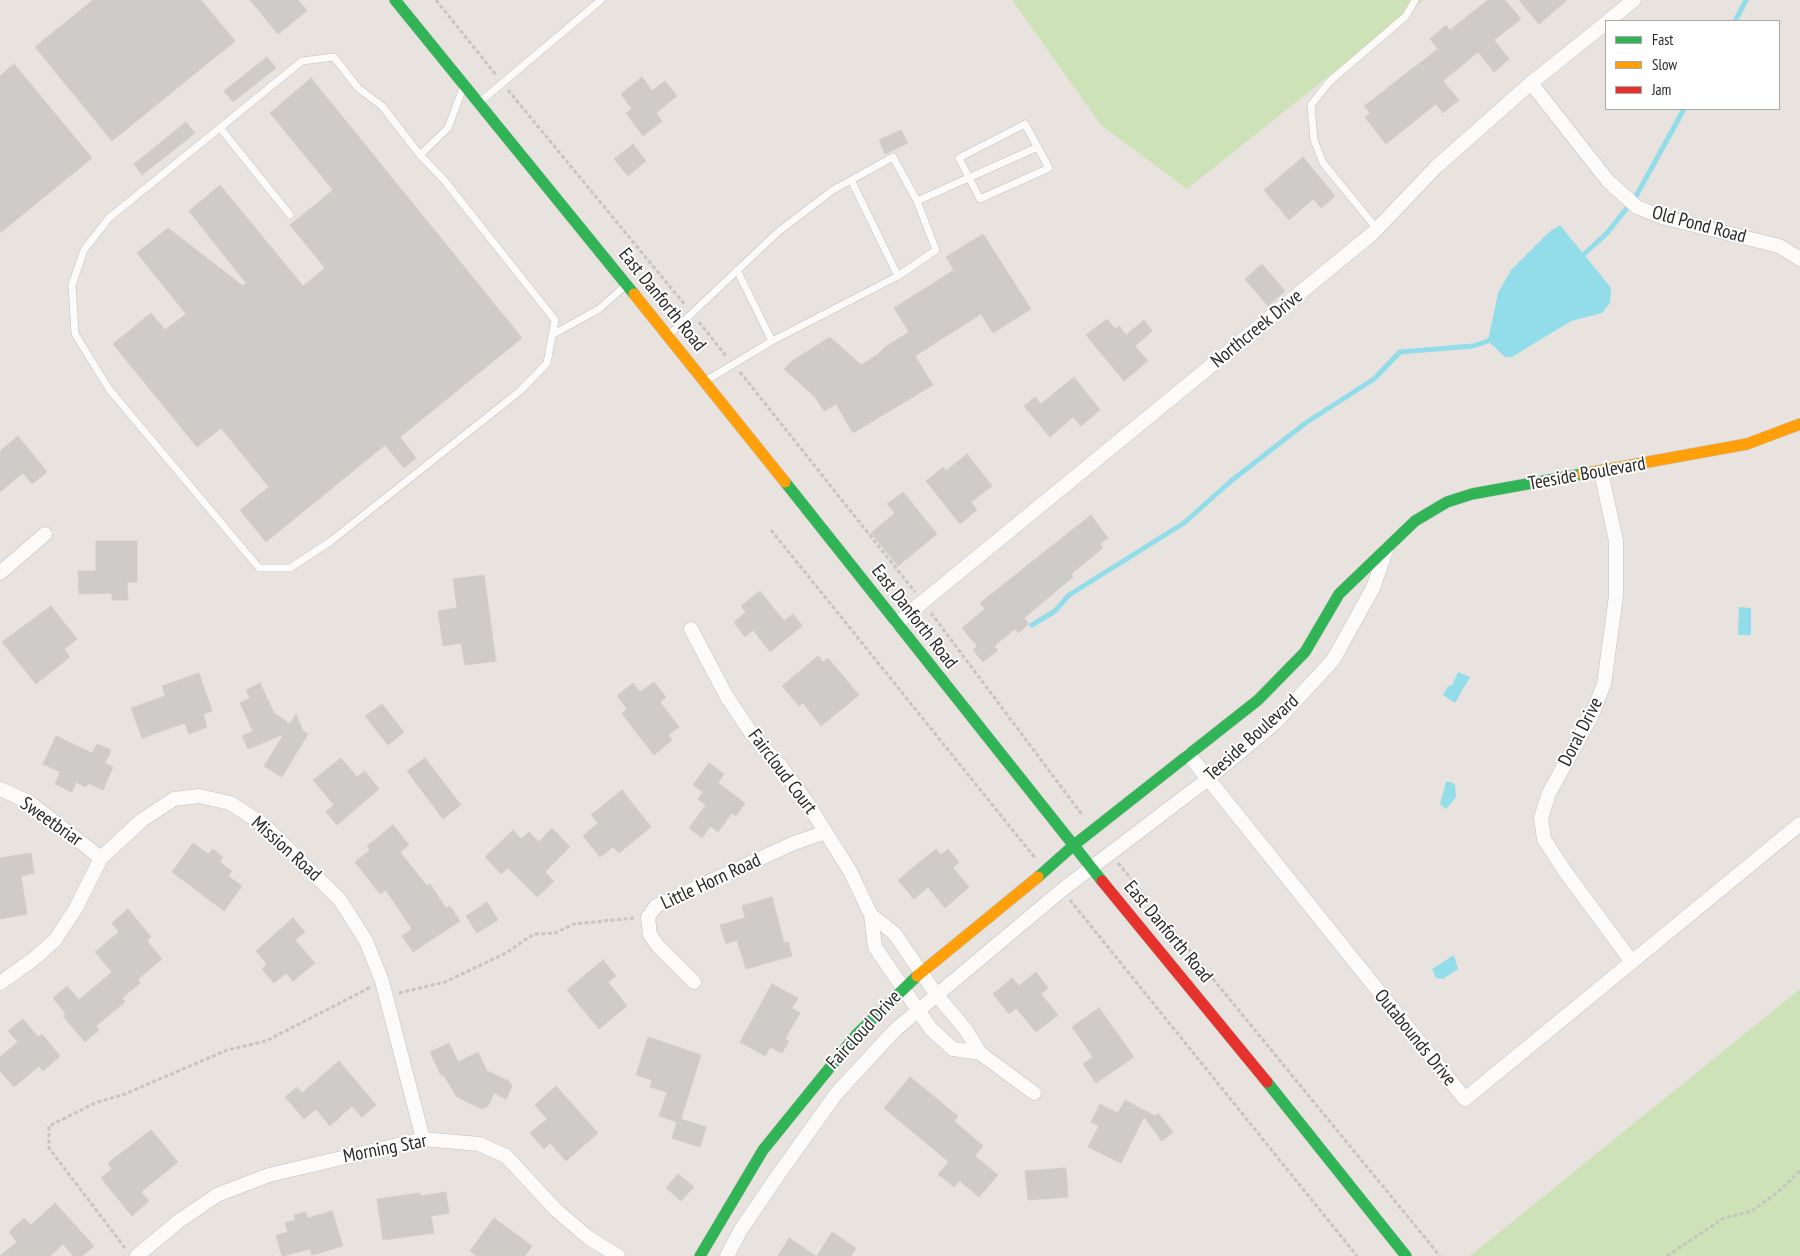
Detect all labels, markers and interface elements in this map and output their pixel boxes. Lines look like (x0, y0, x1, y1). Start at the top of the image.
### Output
legend (1605, 20, 1780, 110)
text: Fast (1652, 30, 1673, 49)
text: Slow (1652, 55, 1677, 74)
text: Jam (1652, 80, 1671, 99)
street label: Old Pond Road (1650, 202, 1748, 248)
street label: East Danforth Road (614, 244, 710, 356)
street label: Northcreek Drive (1207, 285, 1307, 373)
street label: Teeside Boulevard (1527, 452, 1647, 496)
street label: East Danforth Road (866, 560, 962, 674)
street label: Teeside Boulevard (1200, 690, 1304, 786)
street label: Doral Drive (1554, 694, 1608, 770)
street label: Faircloud Court (743, 725, 821, 819)
street label: Sweetbriar (16, 792, 86, 852)
street label: Mission Road (246, 812, 326, 886)
street label: Little Horn Road (658, 849, 764, 915)
street label: East Danforth Road (1119, 876, 1217, 988)
street label: Outabounds Drive (1369, 985, 1461, 1091)
street label: Faircloud Drive (822, 986, 906, 1074)
street label: Morning Star (341, 1130, 429, 1168)

